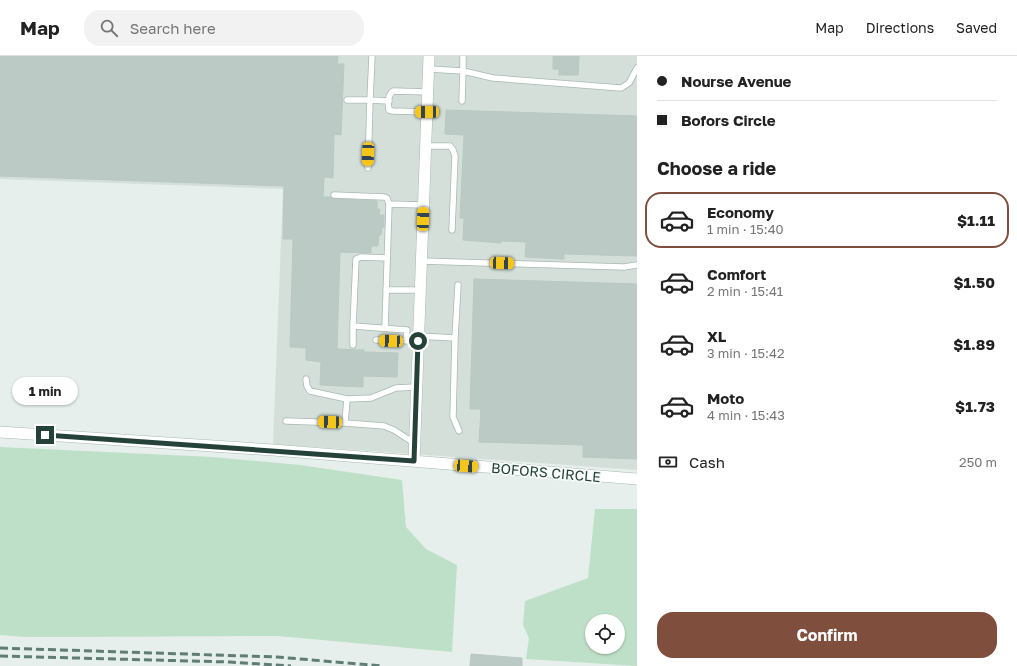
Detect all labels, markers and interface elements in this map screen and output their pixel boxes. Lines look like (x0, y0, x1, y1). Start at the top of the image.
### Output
search box (84, 10, 364, 46)
text: Map (20, 16, 60, 39)
icon: search (98, 17, 120, 39)
text: Search here (130, 19, 216, 37)
text: Map (815, 19, 844, 36)
text: Directions (866, 19, 934, 36)
text: Saved (956, 19, 997, 36)
text: Nourse Avenue (681, 72, 791, 90)
car (415, 106, 439, 118)
text: Bofors Circle (681, 111, 776, 129)
car (362, 142, 374, 166)
text: Choose a ride (657, 157, 776, 179)
icon: car (659, 202, 695, 238)
text: Economy (707, 203, 774, 221)
car (417, 207, 429, 231)
text: $1.11 (957, 211, 995, 229)
text: 1 min · 15:40 (707, 221, 784, 237)
car (490, 257, 514, 269)
icon: car (659, 264, 695, 300)
text: Comfort (707, 265, 766, 283)
text: $1.50 (954, 273, 995, 291)
text: 2 min · 15:41 (707, 283, 783, 299)
icon: car (659, 326, 695, 362)
text: XL (707, 327, 726, 345)
route start (409, 332, 427, 350)
car (379, 334, 403, 348)
text: $1.89 (953, 335, 995, 353)
text: 3 min · 15:42 (707, 345, 784, 361)
callout: 1 min (12, 377, 78, 405)
text: 1 min (29, 383, 61, 399)
icon: car (659, 388, 695, 424)
text: Moto (707, 389, 744, 407)
text: $1.73 (955, 397, 995, 415)
text: 4 min · 15:43 (707, 407, 785, 423)
car (318, 416, 342, 428)
route end (36, 426, 54, 444)
icon: cash (657, 451, 679, 473)
text: Cash (689, 453, 725, 471)
text: 250 m (959, 454, 997, 470)
car (454, 459, 478, 473)
street label: BOFORS CIRCLE (491, 459, 601, 485)
button: Confirm (657, 612, 997, 658)
map controls (585, 614, 625, 654)
button: locate (585, 614, 625, 654)

